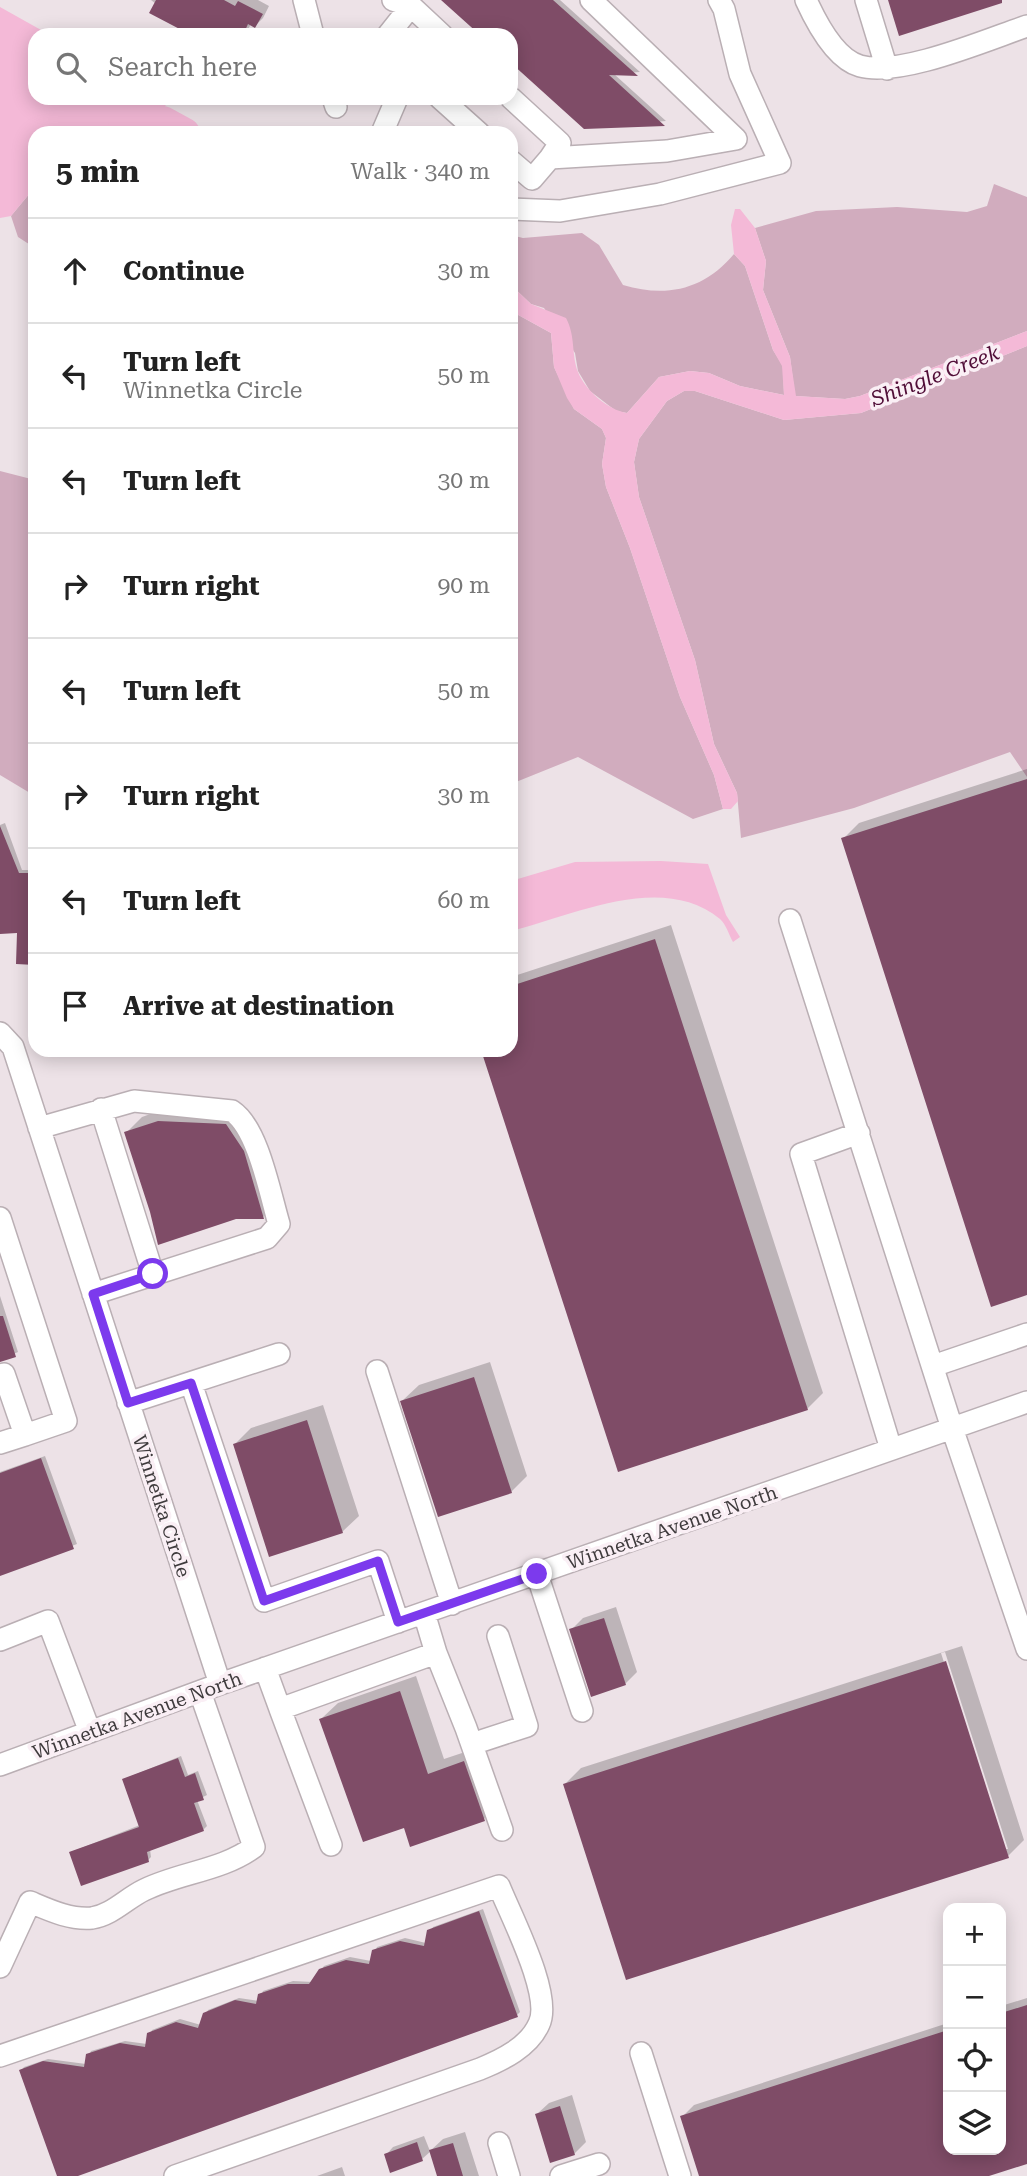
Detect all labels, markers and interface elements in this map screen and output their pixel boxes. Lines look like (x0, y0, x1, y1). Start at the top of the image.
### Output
search box (28, 28, 518, 105)
icon: search (52, 48, 90, 86)
text: Search here (108, 52, 257, 82)
text: 5 min (56, 154, 139, 189)
text: Walk · 340 m (351, 158, 490, 185)
icon: ahead (56, 252, 94, 290)
text: Continue (123, 256, 245, 286)
text: 30 m (437, 257, 490, 284)
water label: Shingle Creek (866, 340, 1003, 412)
text: Turn left (123, 347, 241, 377)
icon: left (56, 357, 94, 395)
text: 50 m (437, 362, 490, 389)
text: Winnetka Circle (123, 377, 302, 404)
icon: left (56, 462, 94, 500)
text: Turn left (123, 466, 241, 496)
text: 30 m (437, 467, 490, 494)
icon: right (56, 567, 94, 605)
text: Turn right (123, 571, 259, 601)
text: 90 m (437, 572, 490, 599)
icon: left (56, 672, 94, 710)
text: Turn left (123, 676, 241, 706)
text: 50 m (437, 677, 490, 704)
icon: right (56, 777, 94, 815)
text: Turn right (123, 781, 259, 811)
text: 30 m (437, 782, 490, 809)
icon: left (56, 882, 94, 920)
text: Turn left (123, 886, 241, 916)
text: 60 m (437, 887, 490, 914)
icon: arrive (56, 987, 94, 1025)
text: Arrive at destination (123, 991, 394, 1021)
route start (137, 1258, 168, 1289)
street label: Winnetka Circle (128, 1432, 195, 1580)
street label: Winnetka Avenue North (564, 1481, 780, 1574)
route end (521, 1558, 552, 1589)
street label: Winnetka Avenue North (29, 1667, 245, 1764)
map controls (943, 1903, 1006, 2155)
button: + (943, 1903, 1006, 1966)
button: − (943, 1966, 1006, 2029)
button: locate (943, 2029, 1006, 2092)
button: layers (943, 2092, 1006, 2155)

